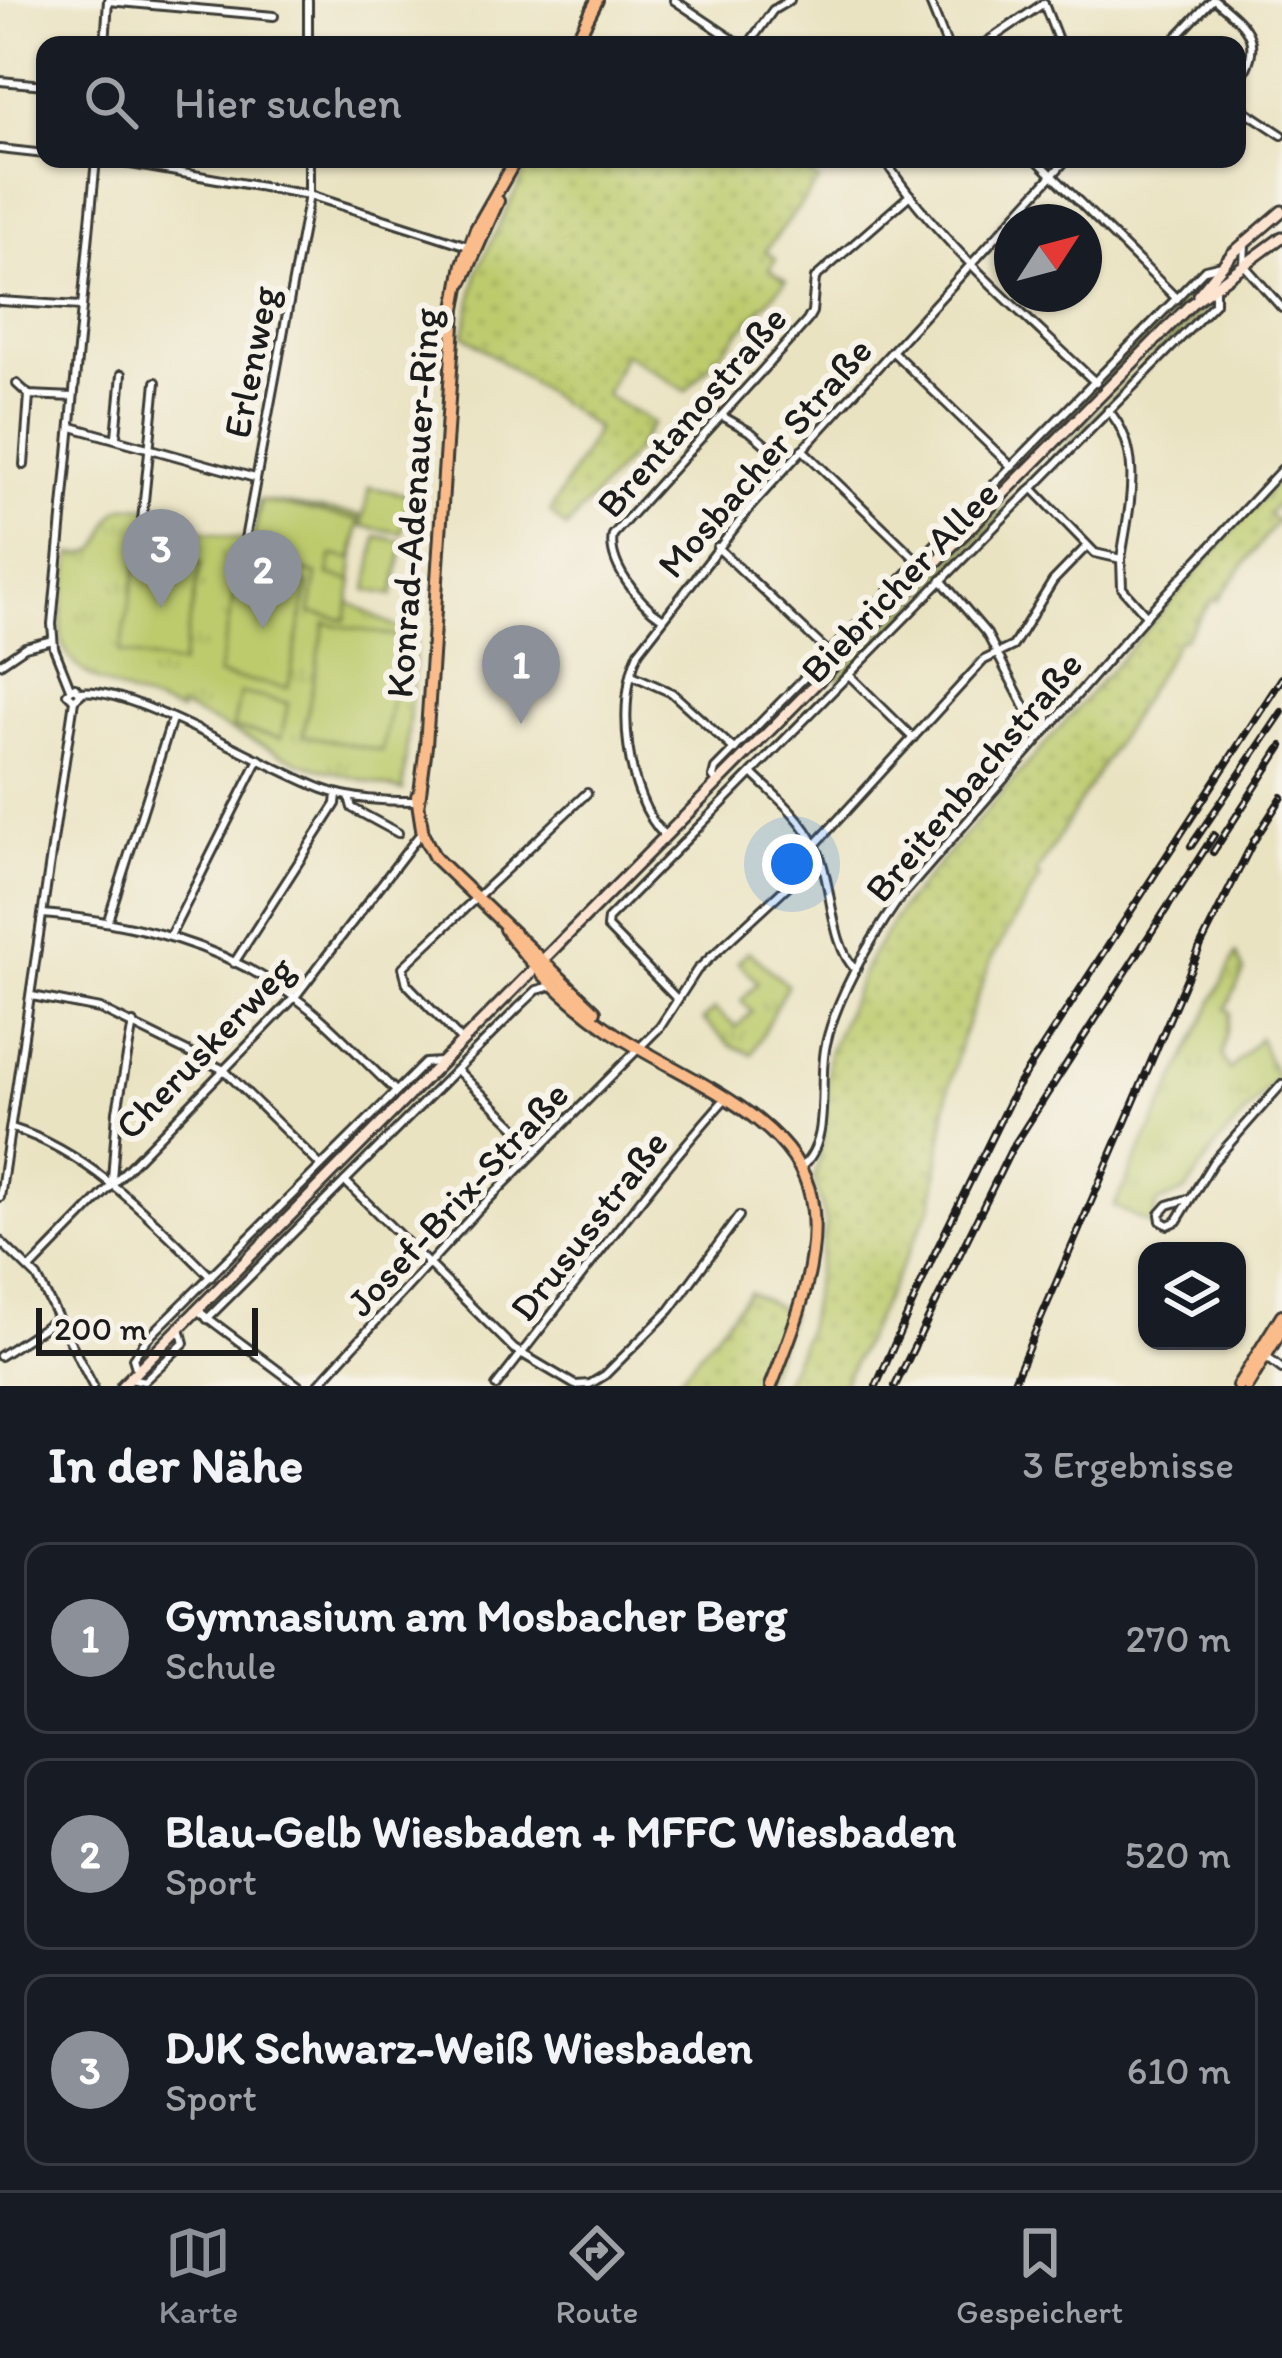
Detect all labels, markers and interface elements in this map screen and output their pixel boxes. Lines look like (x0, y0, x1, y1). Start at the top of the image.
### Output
search box (36, 36, 1246, 168)
icon: search (78, 69, 144, 135)
text: Hier suchen (174, 75, 402, 129)
north arrow (994, 204, 1102, 312)
street label: Erlenweg (213, 282, 288, 442)
street label: Brentanostraße (586, 296, 796, 527)
street label: Konrad-Adenauer-Ring (375, 306, 450, 699)
street label: Mosbacher Straße (647, 327, 882, 587)
street label: Biebricher Allee (791, 470, 1008, 693)
pin: 3 (122, 509, 200, 608)
pin: 2 (224, 530, 302, 629)
pin: 1 (482, 625, 560, 724)
street label: Breitenbachstraße (855, 641, 1092, 911)
your location (762, 834, 822, 894)
street label: Cheruskerweg (105, 946, 304, 1149)
street label: Josef-Brix-Straße (336, 1071, 578, 1326)
street label: Drususstraße (499, 1121, 677, 1330)
map controls (1138, 1242, 1246, 1350)
button: layers (1138, 1242, 1246, 1350)
scale bar (36, 1302, 258, 1355)
text: 200 m (54, 1309, 147, 1348)
text: In der Nähe (48, 1434, 303, 1495)
text: 3 Ergebnisse (1023, 1441, 1234, 1488)
text: Gymnasium am Mosbacher Berg (165, 1588, 787, 1642)
text: 1 (81, 1615, 99, 1662)
text: 270 m (1126, 1615, 1231, 1662)
text: Schule (165, 1642, 276, 1689)
text: Blau-Gelb Wiesbaden + MFFC Wiesbaden (165, 1804, 956, 1858)
text: 2 (80, 1831, 100, 1878)
text: 520 m (1124, 1831, 1231, 1878)
text: Sport (165, 1858, 257, 1905)
text: DJK Schwarz-Weiß Wiesbaden (165, 2020, 753, 2074)
text: 3 (79, 2047, 101, 2094)
text: 610 m (1127, 2047, 1231, 2094)
text: Sport (165, 2074, 257, 2121)
tab: Karte (159, 2220, 238, 2331)
tab: Route (556, 2220, 639, 2331)
tab: Gespeichert (956, 2220, 1123, 2331)

